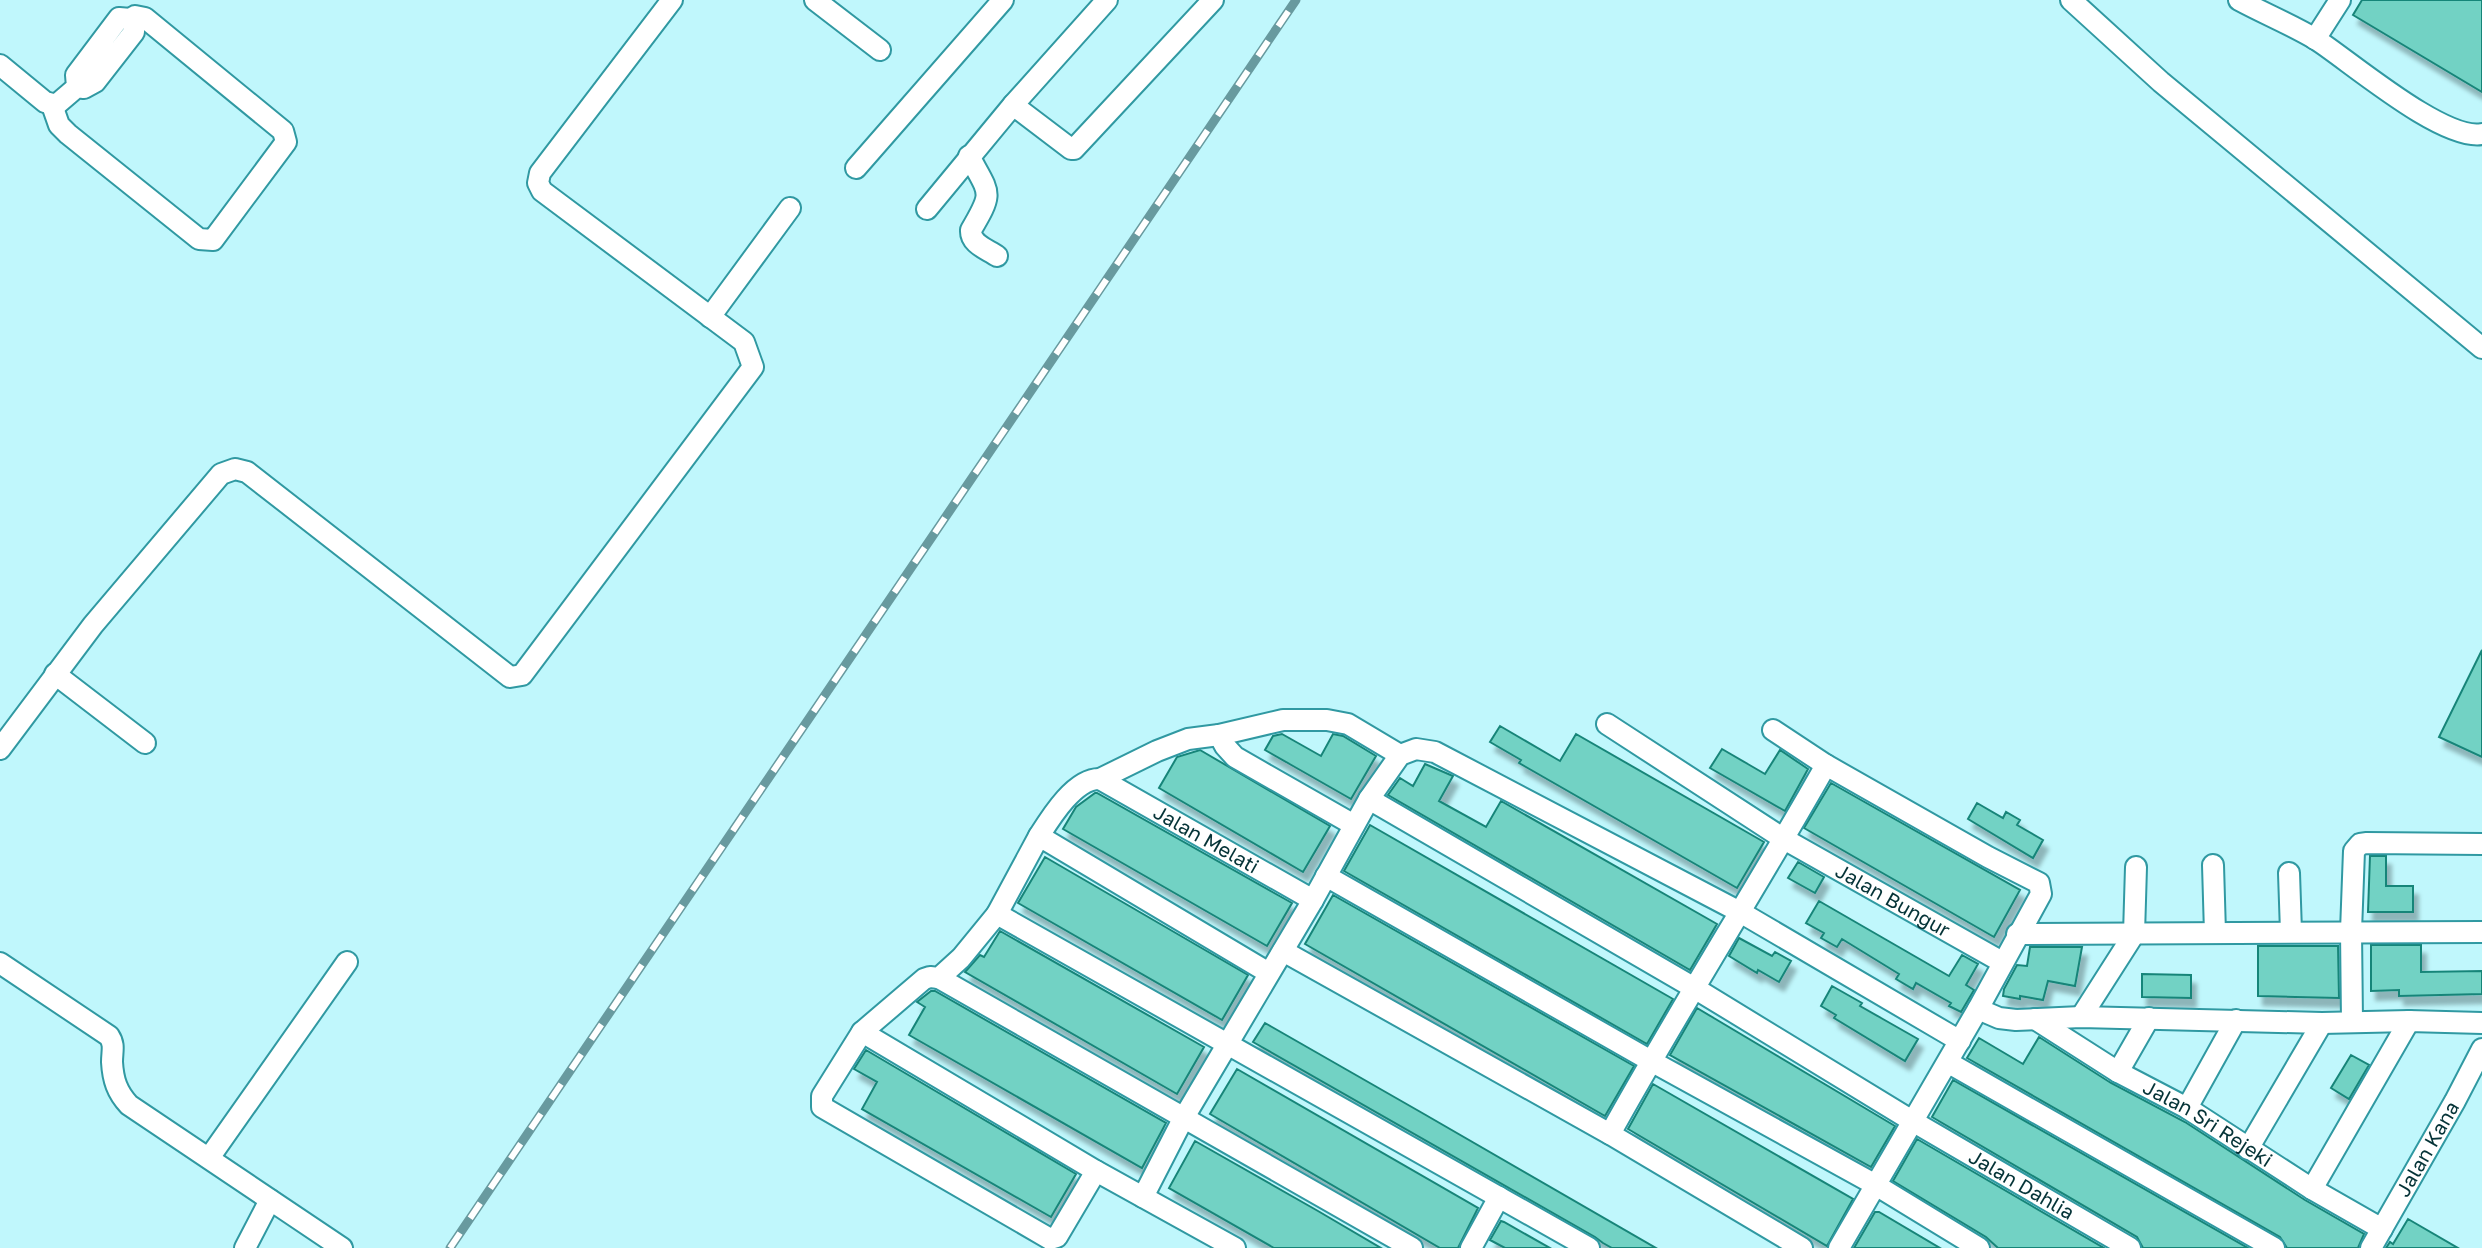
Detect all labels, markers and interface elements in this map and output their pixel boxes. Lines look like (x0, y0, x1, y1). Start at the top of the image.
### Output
street label: Jalan Melati (1150, 799, 1263, 878)
street label: Jalan Bungur (1832, 858, 1955, 941)
street label: Jalan Sri Rejeki (2139, 1074, 2277, 1171)
street label: Jalan Kana (2390, 1097, 2463, 1200)
street label: Jalan Dahlia (1965, 1144, 2079, 1224)

